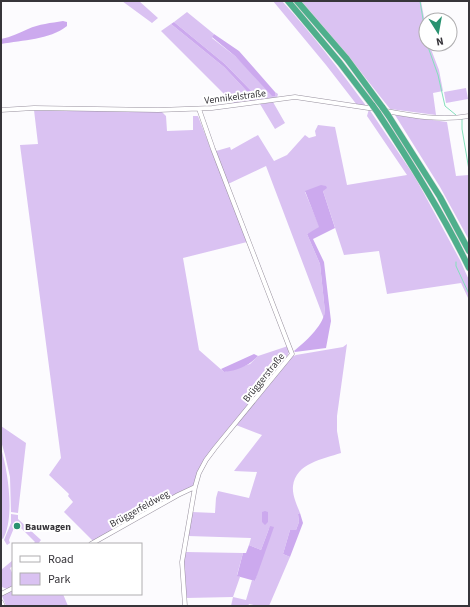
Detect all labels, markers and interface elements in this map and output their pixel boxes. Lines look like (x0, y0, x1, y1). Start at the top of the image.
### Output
north arrow (418, 12, 458, 52)
text: N (435, 33, 445, 49)
street label: Vennikelstraße (203, 86, 267, 108)
street label: Brüggerstraße (240, 350, 288, 405)
street label: Brüggerfeldweg (107, 487, 172, 531)
place label: Bauwagen (25, 520, 71, 534)
marker: Bauwagen (12, 521, 22, 531)
legend (12, 543, 142, 595)
text: Road (48, 551, 74, 568)
text: Park (48, 571, 70, 588)

